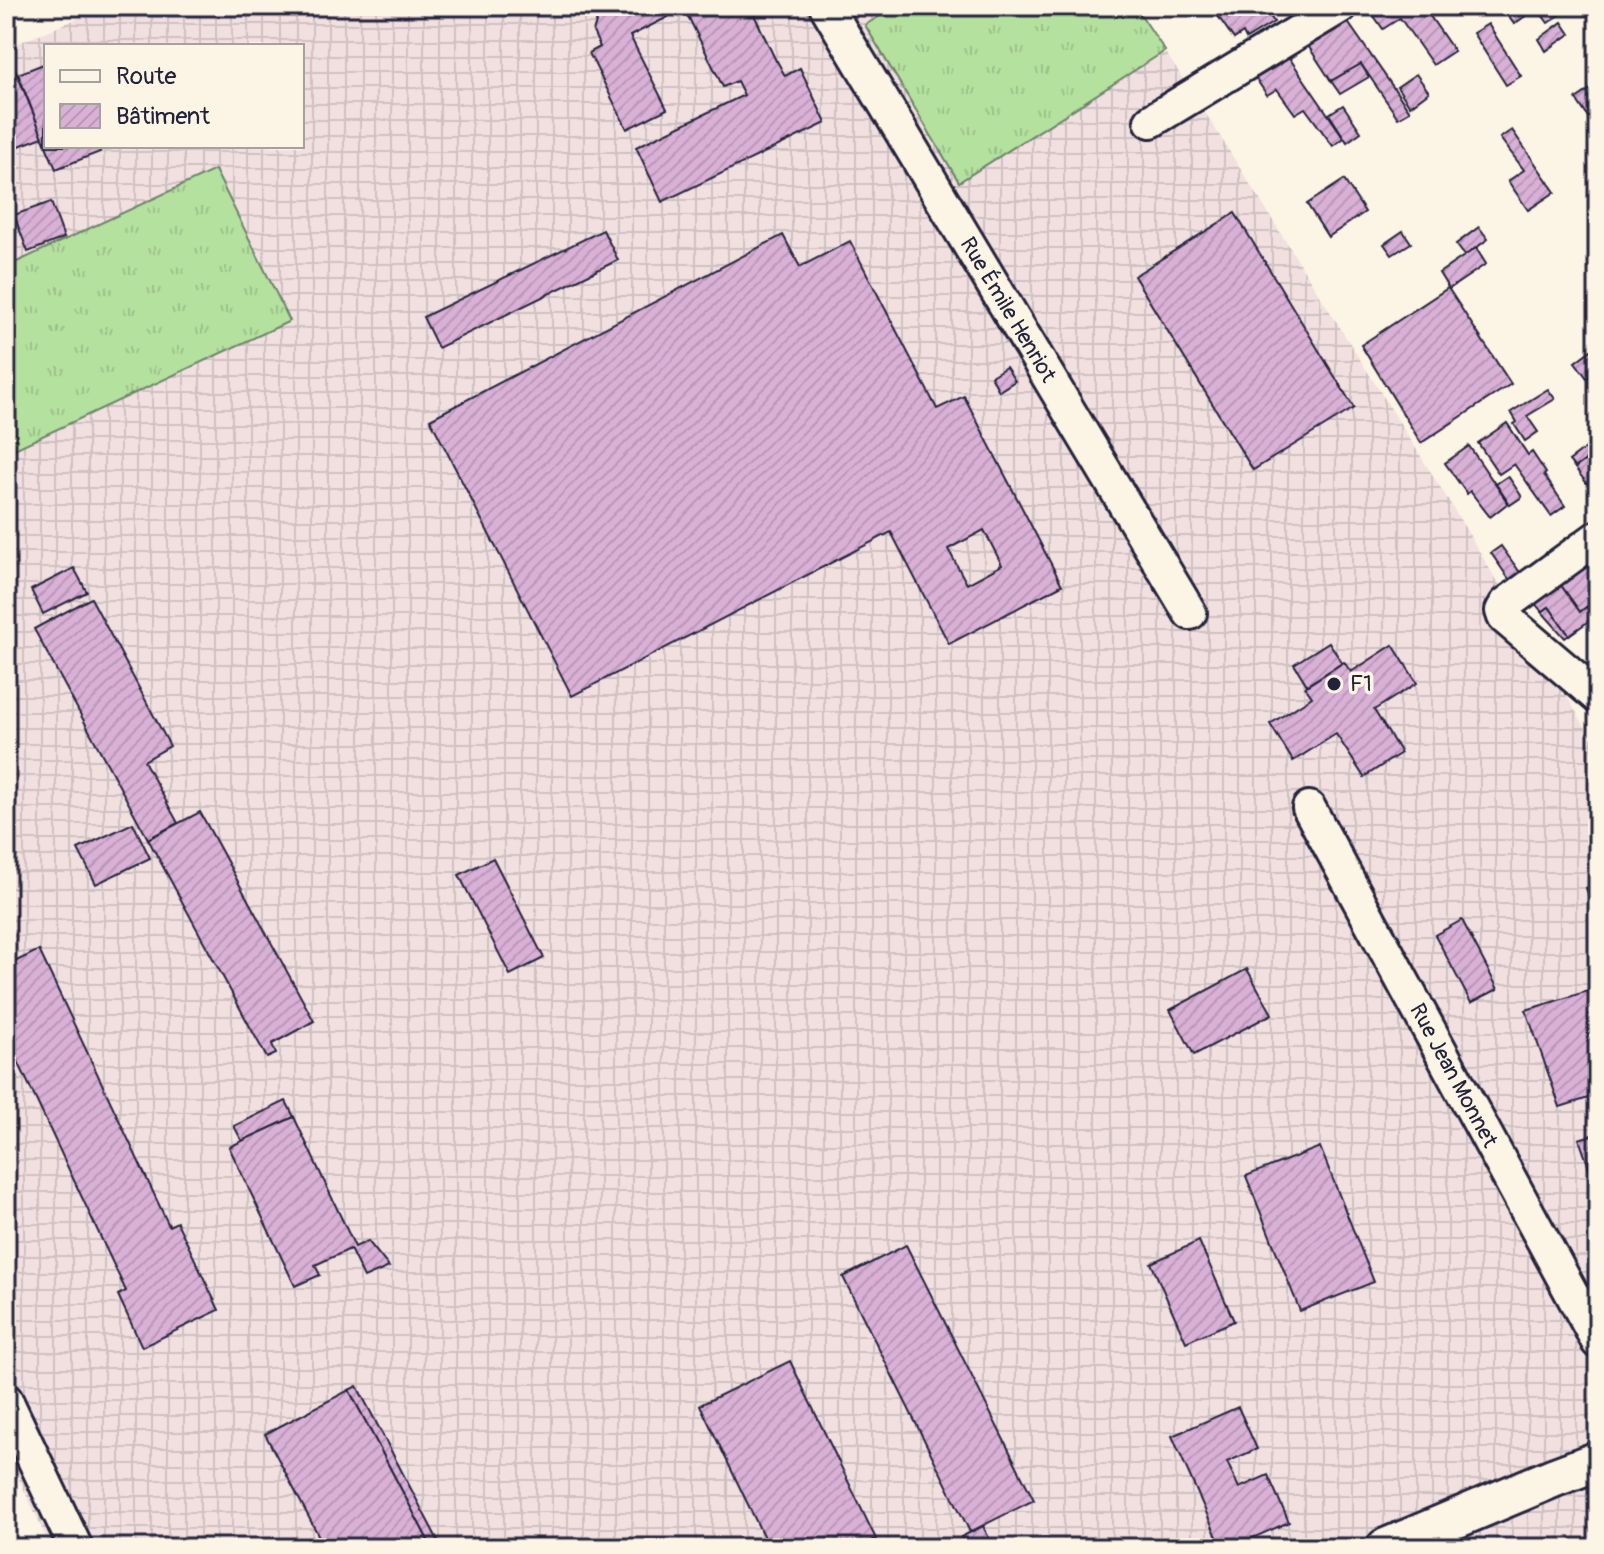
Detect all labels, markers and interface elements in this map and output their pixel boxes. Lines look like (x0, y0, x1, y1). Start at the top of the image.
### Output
legend (44, 44, 304, 148)
text: Route (116, 62, 177, 91)
text: Bâtiment (116, 102, 210, 131)
street label: Rue Émile Henriot (954, 232, 1062, 387)
place label: F1 (1350, 670, 1372, 698)
marker: F1 (1325, 675, 1343, 693)
street label: Rue Jean Monnet (1403, 998, 1504, 1152)

